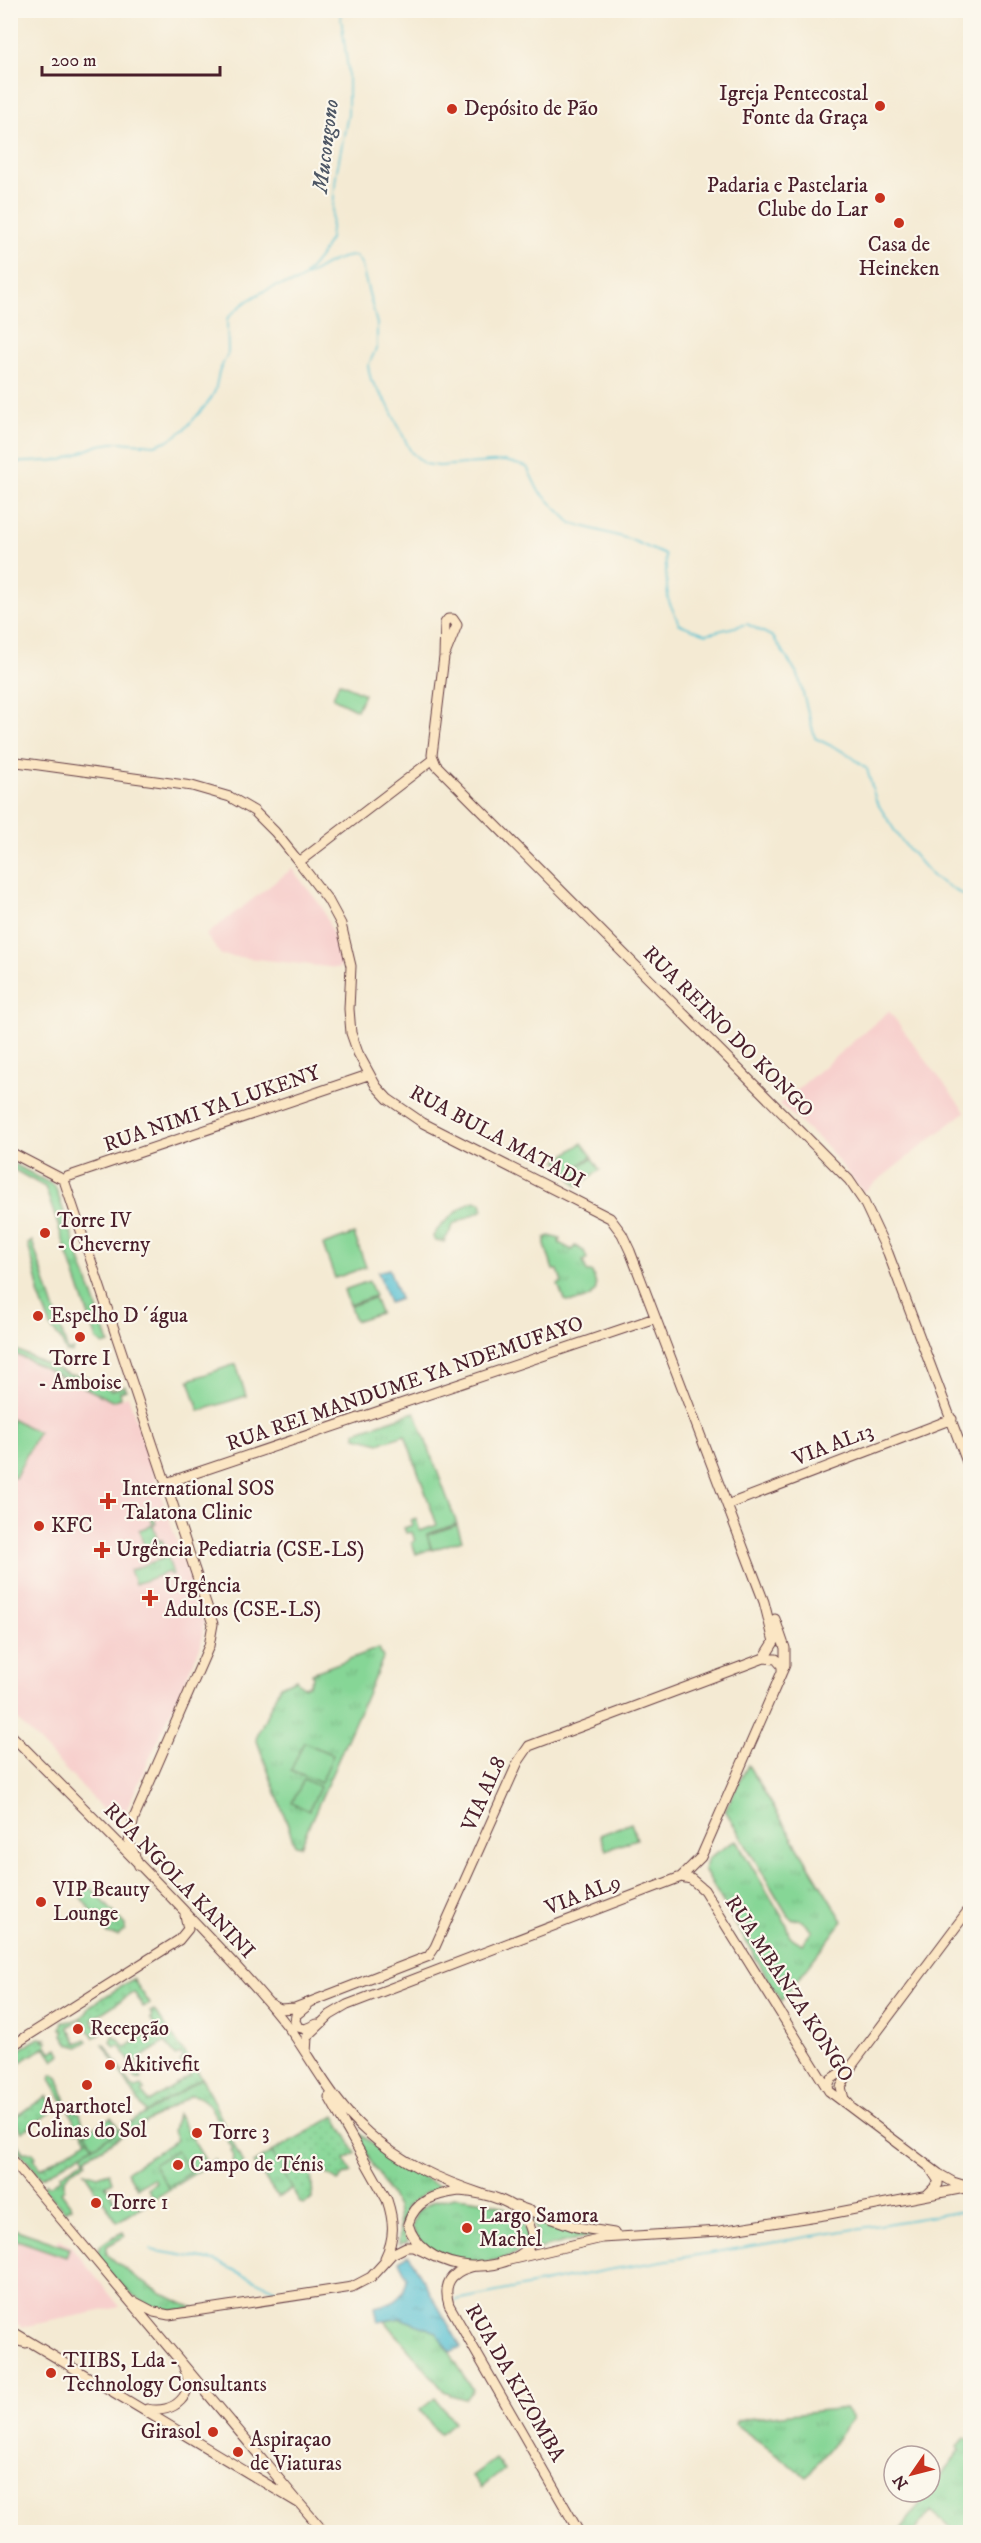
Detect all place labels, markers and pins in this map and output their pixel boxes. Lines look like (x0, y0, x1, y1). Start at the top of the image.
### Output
place label: Igreja Pentecostal Fonte da Graça (719, 81, 869, 131)
place label: Depósito de Pão (464, 96, 598, 122)
marker: Igreja Pentecostal Fonte da Graça (873, 99, 887, 113)
marker: Depósito de Pão (445, 102, 459, 116)
place label: Padaria e Pastelaria Clube do Lar (707, 173, 868, 223)
marker: Padaria e Pastelaria Clube do Lar (873, 191, 887, 205)
marker: Casa de Heineken (892, 216, 906, 230)
place label: Casa de Heineken (859, 232, 939, 282)
place label: Torre IV - Cheverny (57, 1208, 151, 1258)
marker: Torre IV - Cheverny (38, 1226, 52, 1240)
place label: Espelho D´água (50, 1303, 188, 1329)
marker: Espelho D´água (31, 1309, 45, 1323)
marker: Torre I - Amboise (73, 1330, 87, 1344)
place label: Torre I - Amboise (38, 1346, 122, 1396)
place label: International SOS Talatona Clinic (122, 1476, 275, 1526)
marker: International SOS Talatona Clinic (99, 1492, 117, 1510)
place label: KFC (51, 1513, 93, 1539)
marker: KFC (32, 1519, 46, 1533)
place label: Urgência Pediatria (CSE-LS) (116, 1537, 364, 1563)
marker: Urgência Pediatria (CSE-LS) (93, 1541, 111, 1559)
place label: Urgência Adultos (CSE-LS) (164, 1573, 321, 1623)
marker: Urgência Adultos (CSE-LS) (141, 1589, 159, 1607)
place label: VIP Beauty Lounge (52, 1877, 150, 1927)
marker: VIP Beauty Lounge (34, 1895, 48, 1909)
place label: Recepção (90, 2016, 169, 2042)
marker: Recepção (71, 2022, 85, 2036)
place label: Akitivefit (122, 2052, 200, 2078)
marker: Akitivefit (103, 2058, 117, 2072)
marker: Aparthotel Colinas do Sol (80, 2078, 94, 2092)
place label: Aparthotel Colinas do Sol (27, 2094, 148, 2144)
place label: Torre 3 (209, 2120, 269, 2146)
marker: Torre 3 (190, 2126, 204, 2140)
place label: Campo de Ténis (190, 2152, 323, 2178)
marker: Campo de Ténis (171, 2158, 185, 2172)
place label: Torre 1 (108, 2190, 168, 2216)
marker: Torre 1 (89, 2196, 103, 2210)
place label: Largo Samora Machel (479, 2203, 598, 2253)
marker: Largo Samora Machel (460, 2221, 474, 2235)
place label: TIIBS, Lda - Technology Consultants (63, 2348, 267, 2398)
marker: TIIBS, Lda - Technology Consultants (44, 2366, 58, 2380)
place label: Girasol (141, 2419, 202, 2445)
marker: Girasol (206, 2425, 220, 2439)
place label: Aspiraçao de Viaturas (250, 2427, 342, 2477)
marker: Aspiraçao de Viaturas (231, 2445, 245, 2459)

